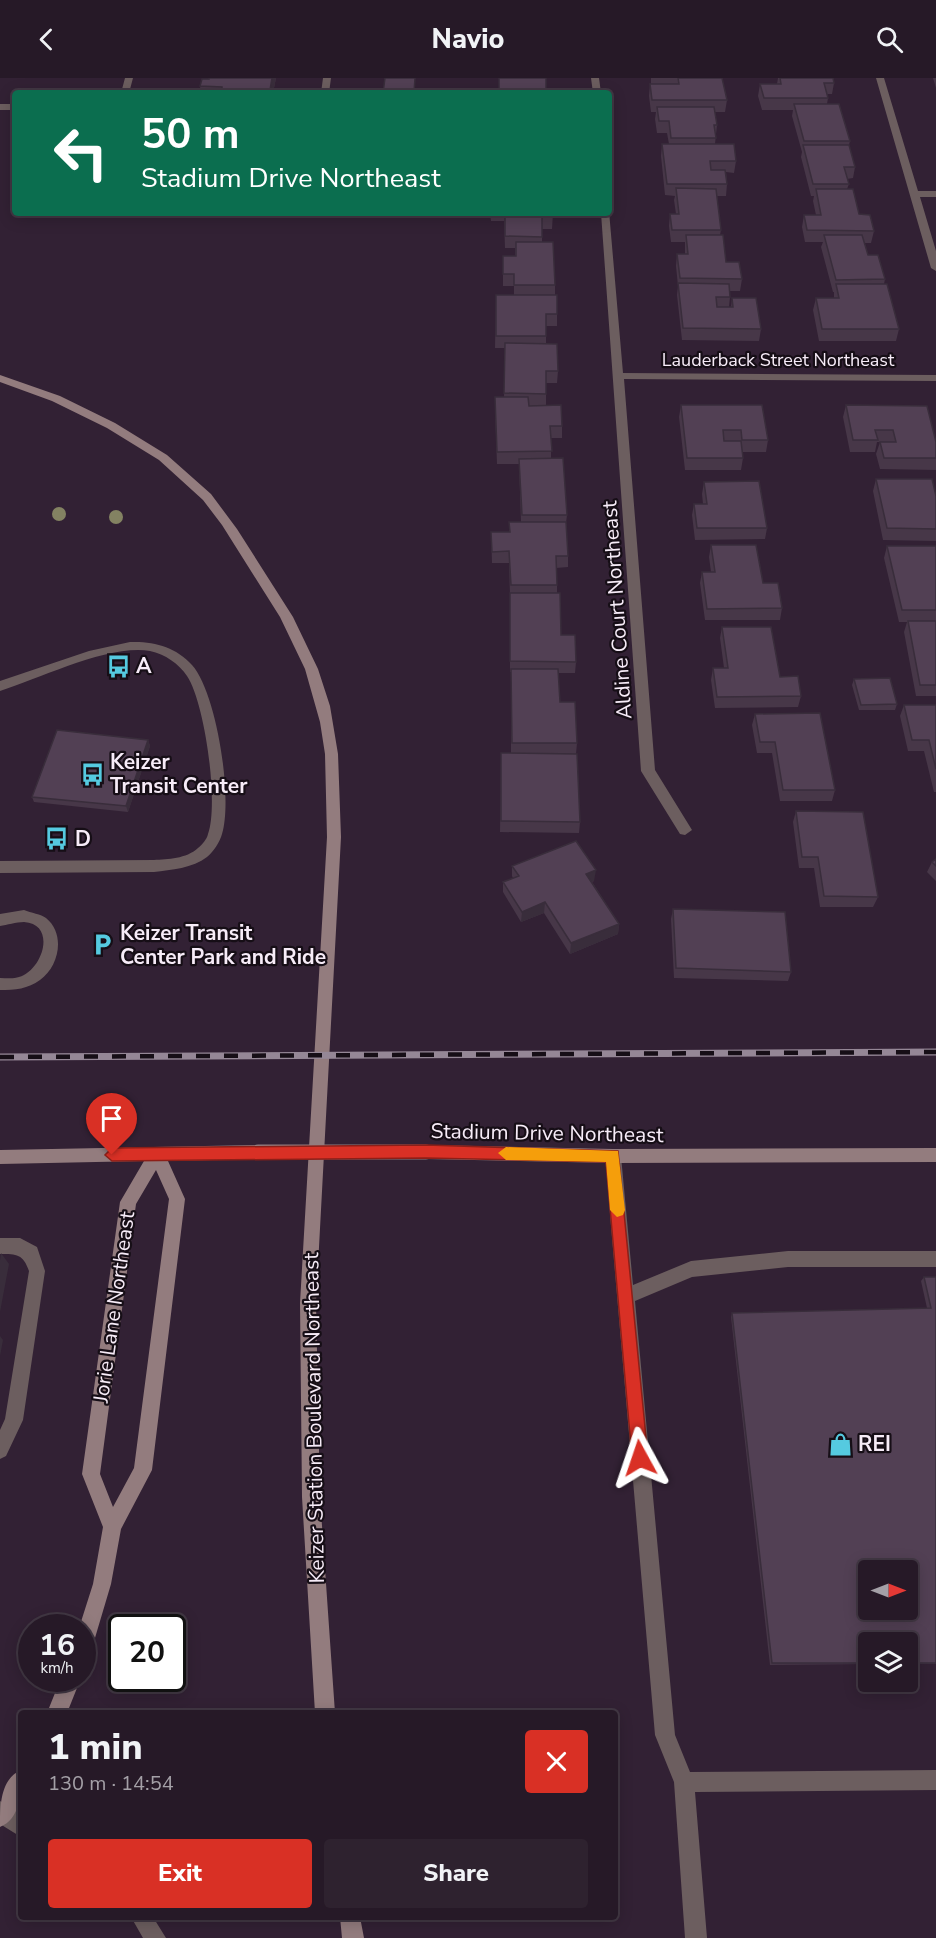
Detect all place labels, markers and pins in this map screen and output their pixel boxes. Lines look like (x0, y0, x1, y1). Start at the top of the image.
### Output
place label: A (136, 652, 152, 680)
bus stop icon: A (105, 653, 131, 679)
place label: Keizer Transit Center (110, 748, 248, 800)
bus stop icon: Keizer Transit Center (79, 761, 105, 787)
place label: D (75, 825, 91, 853)
bus stop icon: D (44, 826, 70, 852)
place label: Keizer Transit Center Park and Ride (120, 919, 326, 971)
parking icon: Keizer Transit Center Park and Ride (89, 932, 115, 958)
pin (86, 1093, 137, 1155)
place label: REI (858, 1430, 891, 1458)
shop icon: REI (827, 1431, 853, 1457)

